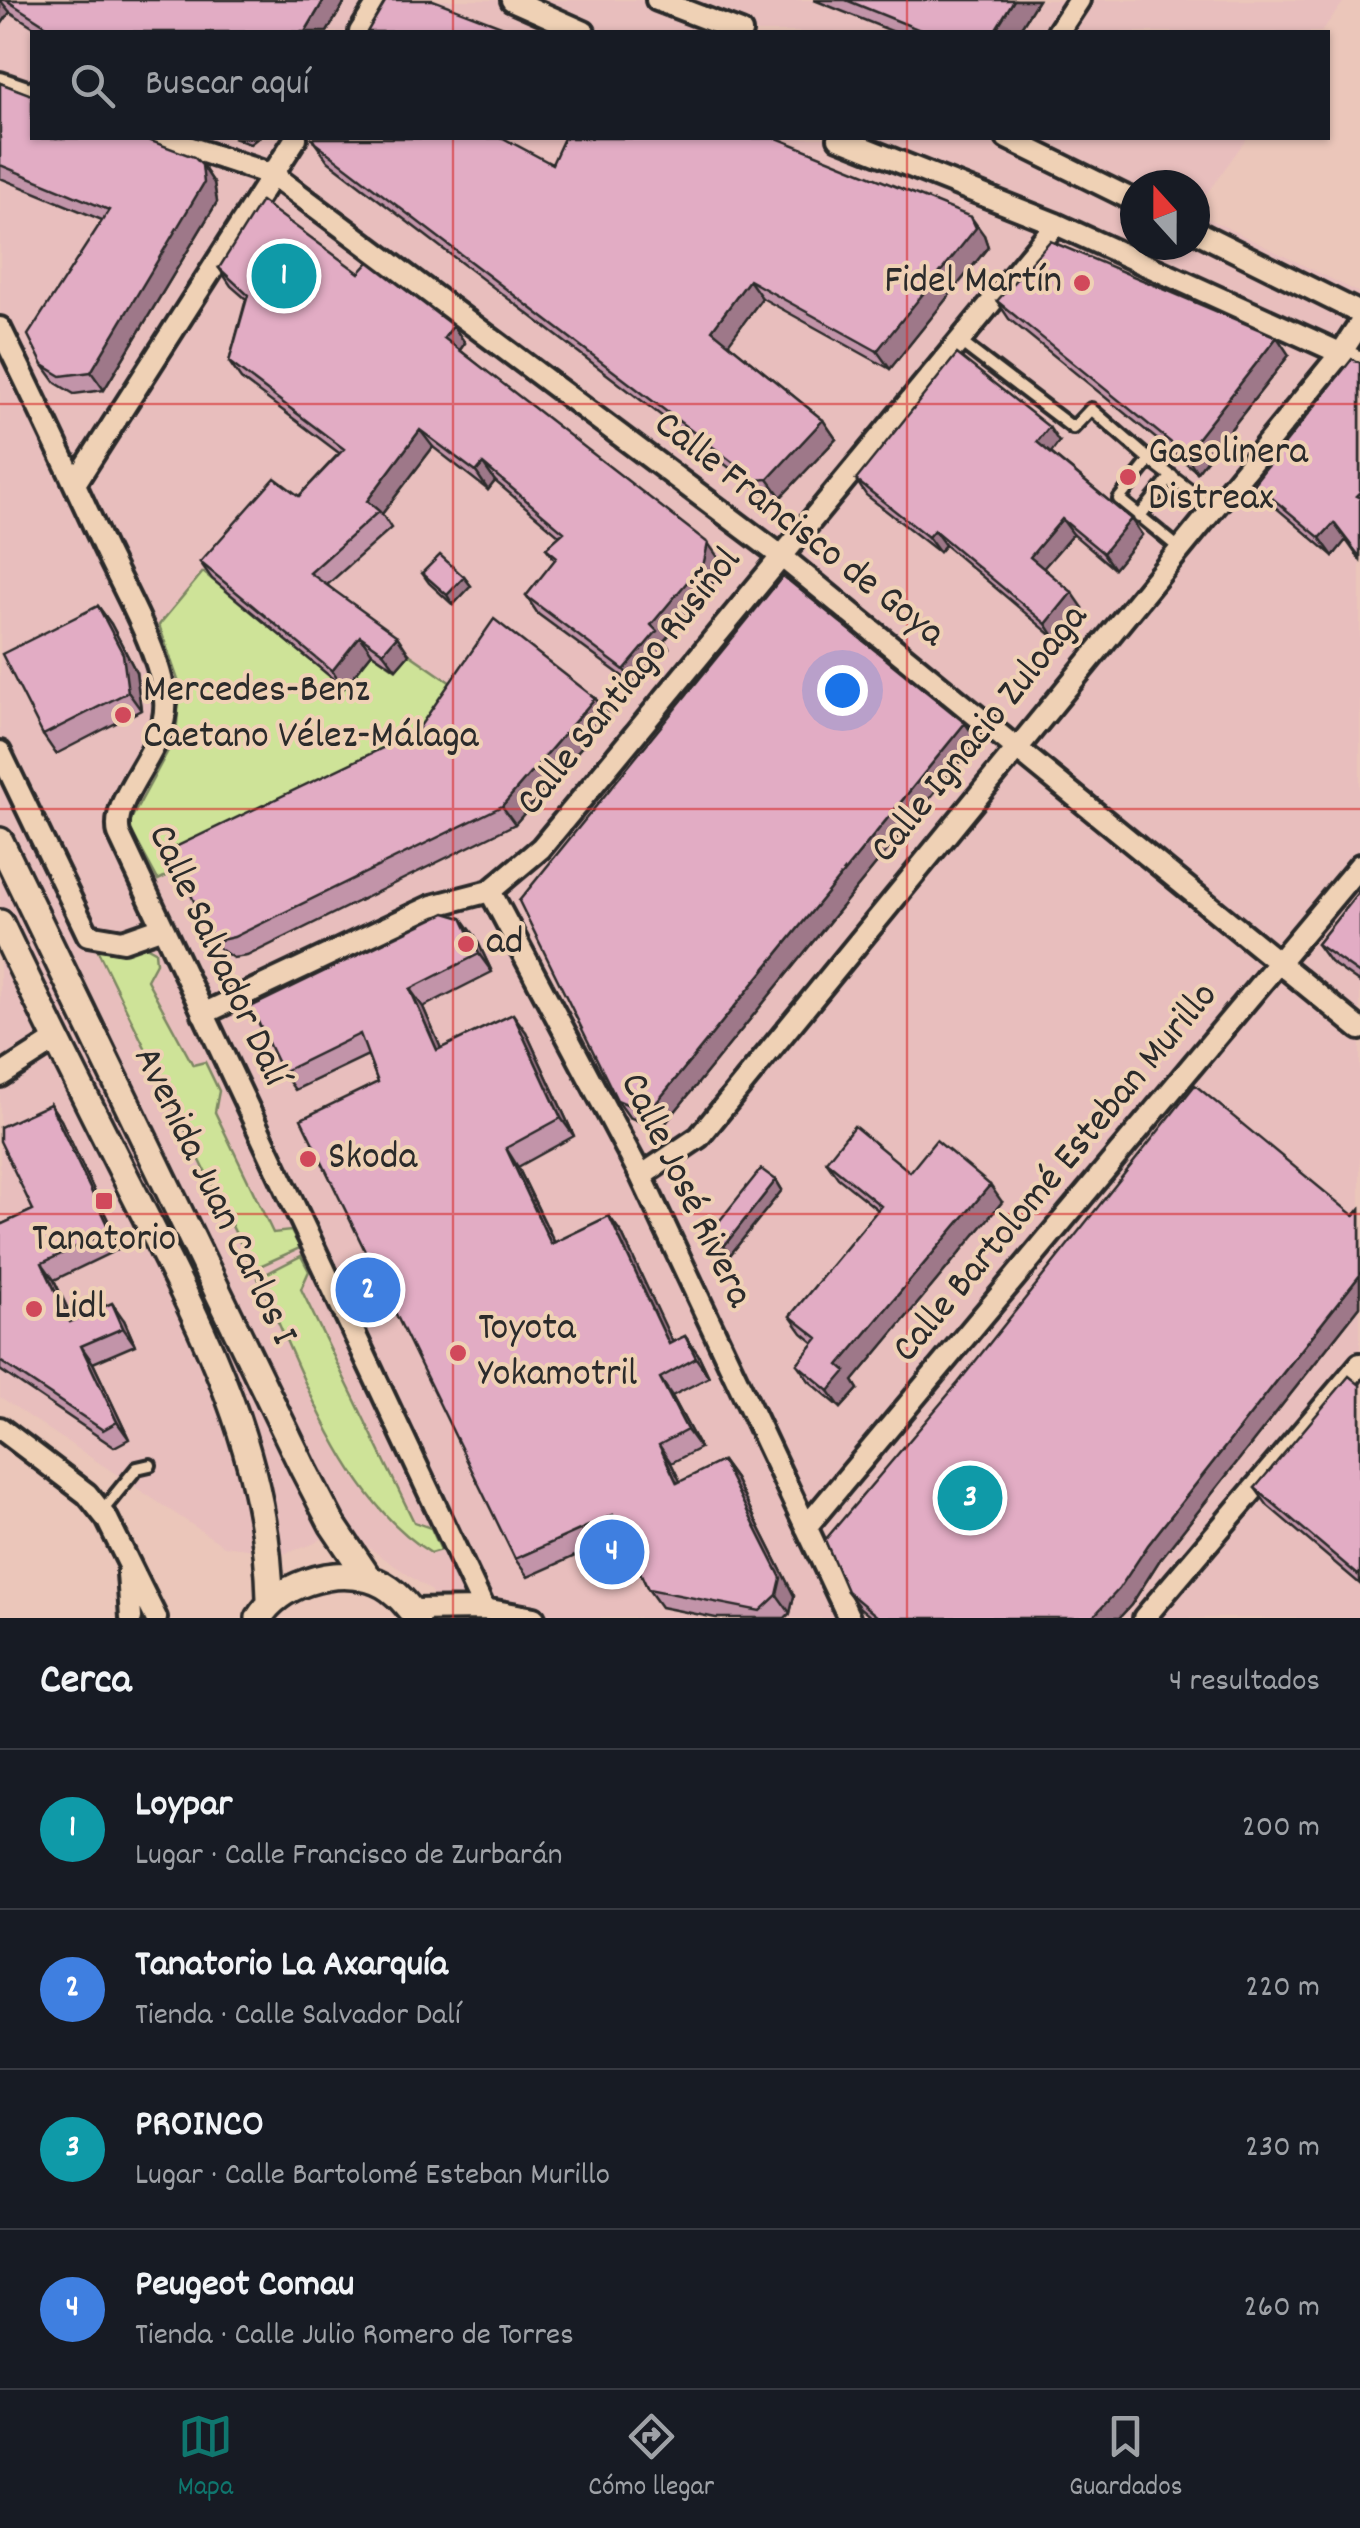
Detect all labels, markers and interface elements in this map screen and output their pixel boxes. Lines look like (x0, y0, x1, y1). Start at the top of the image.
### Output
search box (30, 30, 1330, 140)
icon: search (65, 58, 120, 113)
text: Buscar aquí (145, 58, 309, 113)
north arrow (1120, 170, 1210, 260)
pin: 1 (252, 238, 316, 314)
place label: Fidel Martín (884, 255, 1062, 312)
marker: Fidel Martín (1071, 272, 1093, 294)
street label: Calle Francisco de Goya (640, 399, 957, 664)
place label: Gasolinera Distreax (1148, 426, 1309, 529)
marker: Gasolinera Distreax (1117, 466, 1139, 488)
street label: Calle Santiago Rusiñol (505, 536, 757, 830)
street label: Calle Ignacio Zuloaga (858, 592, 1104, 877)
place label: Mercedes-Benz Caetano Vélez-Málaga (143, 664, 480, 767)
your location (817, 665, 868, 716)
marker: Mercedes-Benz Caetano Vélez-Málaga (112, 704, 134, 726)
street label: Calle Salvador Dalí (130, 816, 303, 1098)
place label: ad (486, 916, 524, 973)
marker: ad (455, 933, 477, 955)
street label: Calle Bartolomé Esteban Murillo (880, 971, 1234, 1377)
street label: Avenida Juan Carlos I (116, 1038, 310, 1356)
street label: Calle José Rivera (603, 1064, 766, 1319)
place label: Skoda (328, 1131, 419, 1188)
marker: Skoda (297, 1148, 319, 1170)
marker: Tanatorio (93, 1190, 115, 1212)
place label: Tanatorio (32, 1213, 176, 1270)
pin: 2 (336, 1252, 400, 1328)
place label: Lidl (54, 1281, 106, 1338)
marker: Lidl (23, 1298, 45, 1320)
place label: Toyota Yokamotril (478, 1302, 637, 1405)
marker: Toyota Yokamotril (447, 1342, 469, 1364)
pin: 3 (938, 1460, 1002, 1536)
pin: 4 (580, 1514, 644, 1590)
text: Cerca (40, 1653, 131, 1713)
text: 4 resultados (1169, 1660, 1320, 1706)
text: Loypar (135, 1779, 232, 1834)
text: 1 (69, 1806, 76, 1852)
text: 200 m (1242, 1806, 1320, 1852)
text: Lugar · Calle Francisco de Zurbarán (135, 1834, 562, 1880)
text: Tanatorio La Axarquía (135, 1939, 448, 1994)
text: 2 (66, 1966, 79, 2012)
text: 220 m (1245, 1966, 1320, 2012)
text: Tienda · Calle Salvador Dalí (135, 1994, 461, 2040)
text: PROINCO (135, 2099, 264, 2154)
text: 3 (65, 2126, 80, 2172)
text: 230 m (1245, 2126, 1320, 2172)
text: Lugar · Calle Bartolomé Esteban Murillo (135, 2154, 610, 2200)
text: Peugeot Comau (135, 2259, 354, 2314)
text: 4 (66, 2286, 79, 2332)
text: 260 m (1244, 2286, 1320, 2332)
text: Tienda · Calle Julio Romero de Torres (135, 2314, 574, 2360)
tab: Mapa (178, 2409, 233, 2509)
tab: Cómo llegar (588, 2409, 714, 2509)
tab: Guardados (1069, 2409, 1182, 2509)

